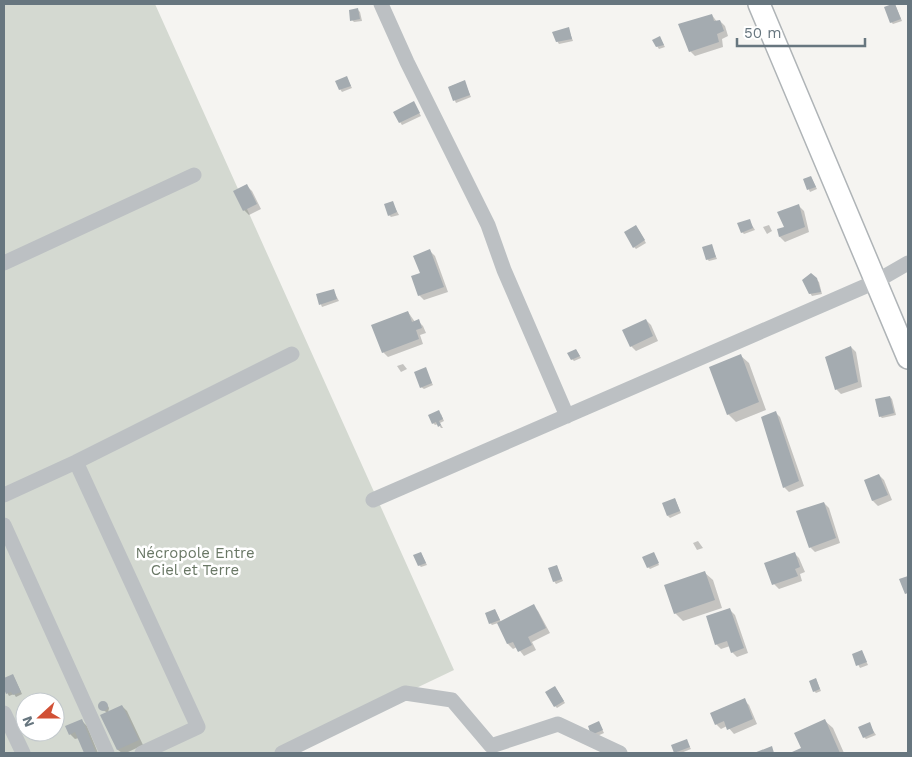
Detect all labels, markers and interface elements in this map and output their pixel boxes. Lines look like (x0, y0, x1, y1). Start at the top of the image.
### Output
scale bar (737, 15, 864, 47)
text: 50 m (744, 24, 781, 42)
park label: Nécropole Entre Ciel et Terre (135, 544, 255, 579)
north arrow (15, 692, 65, 742)
text: N (19, 714, 37, 729)

